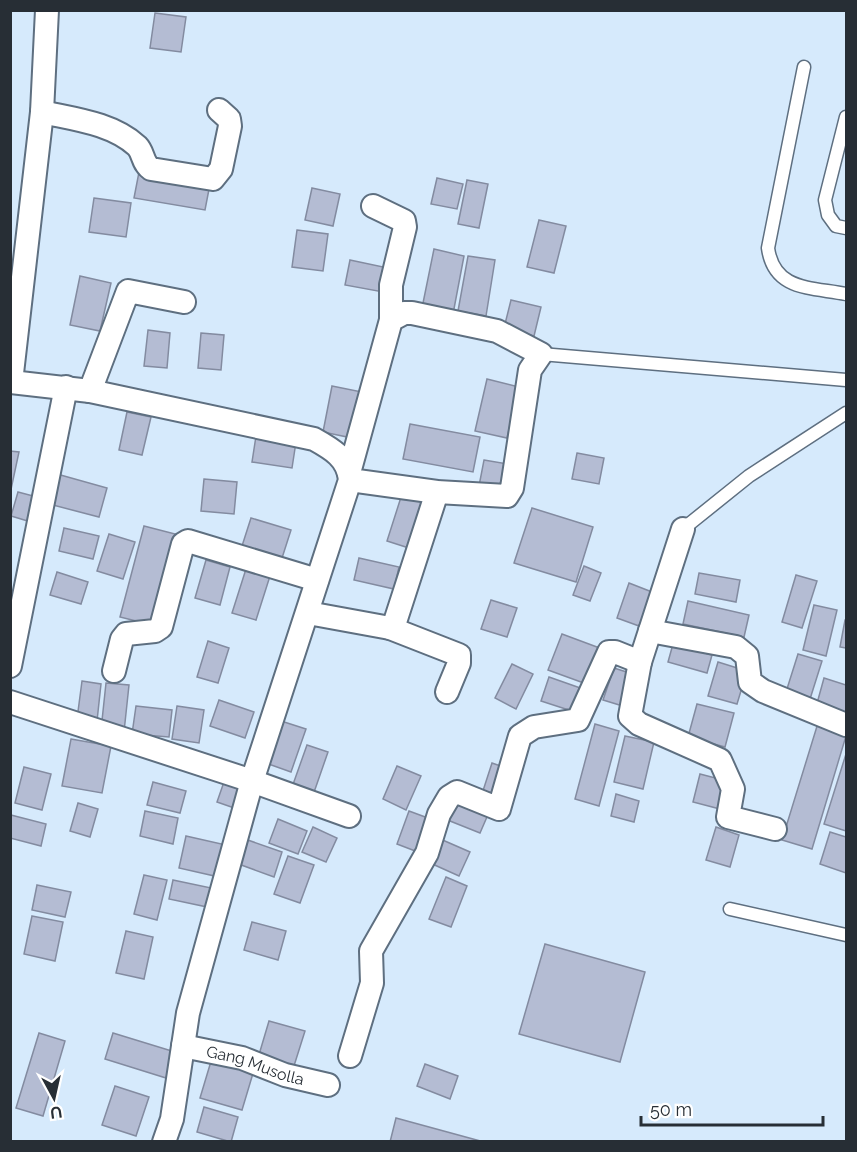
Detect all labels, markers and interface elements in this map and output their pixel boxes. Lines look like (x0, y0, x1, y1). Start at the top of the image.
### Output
street label: Gang Musolla (205, 1041, 306, 1089)
north arrow (24, 1068, 84, 1128)
scale bar (641, 1089, 822, 1127)
text: 50 m (650, 1099, 692, 1120)
text: U (49, 1102, 63, 1123)

